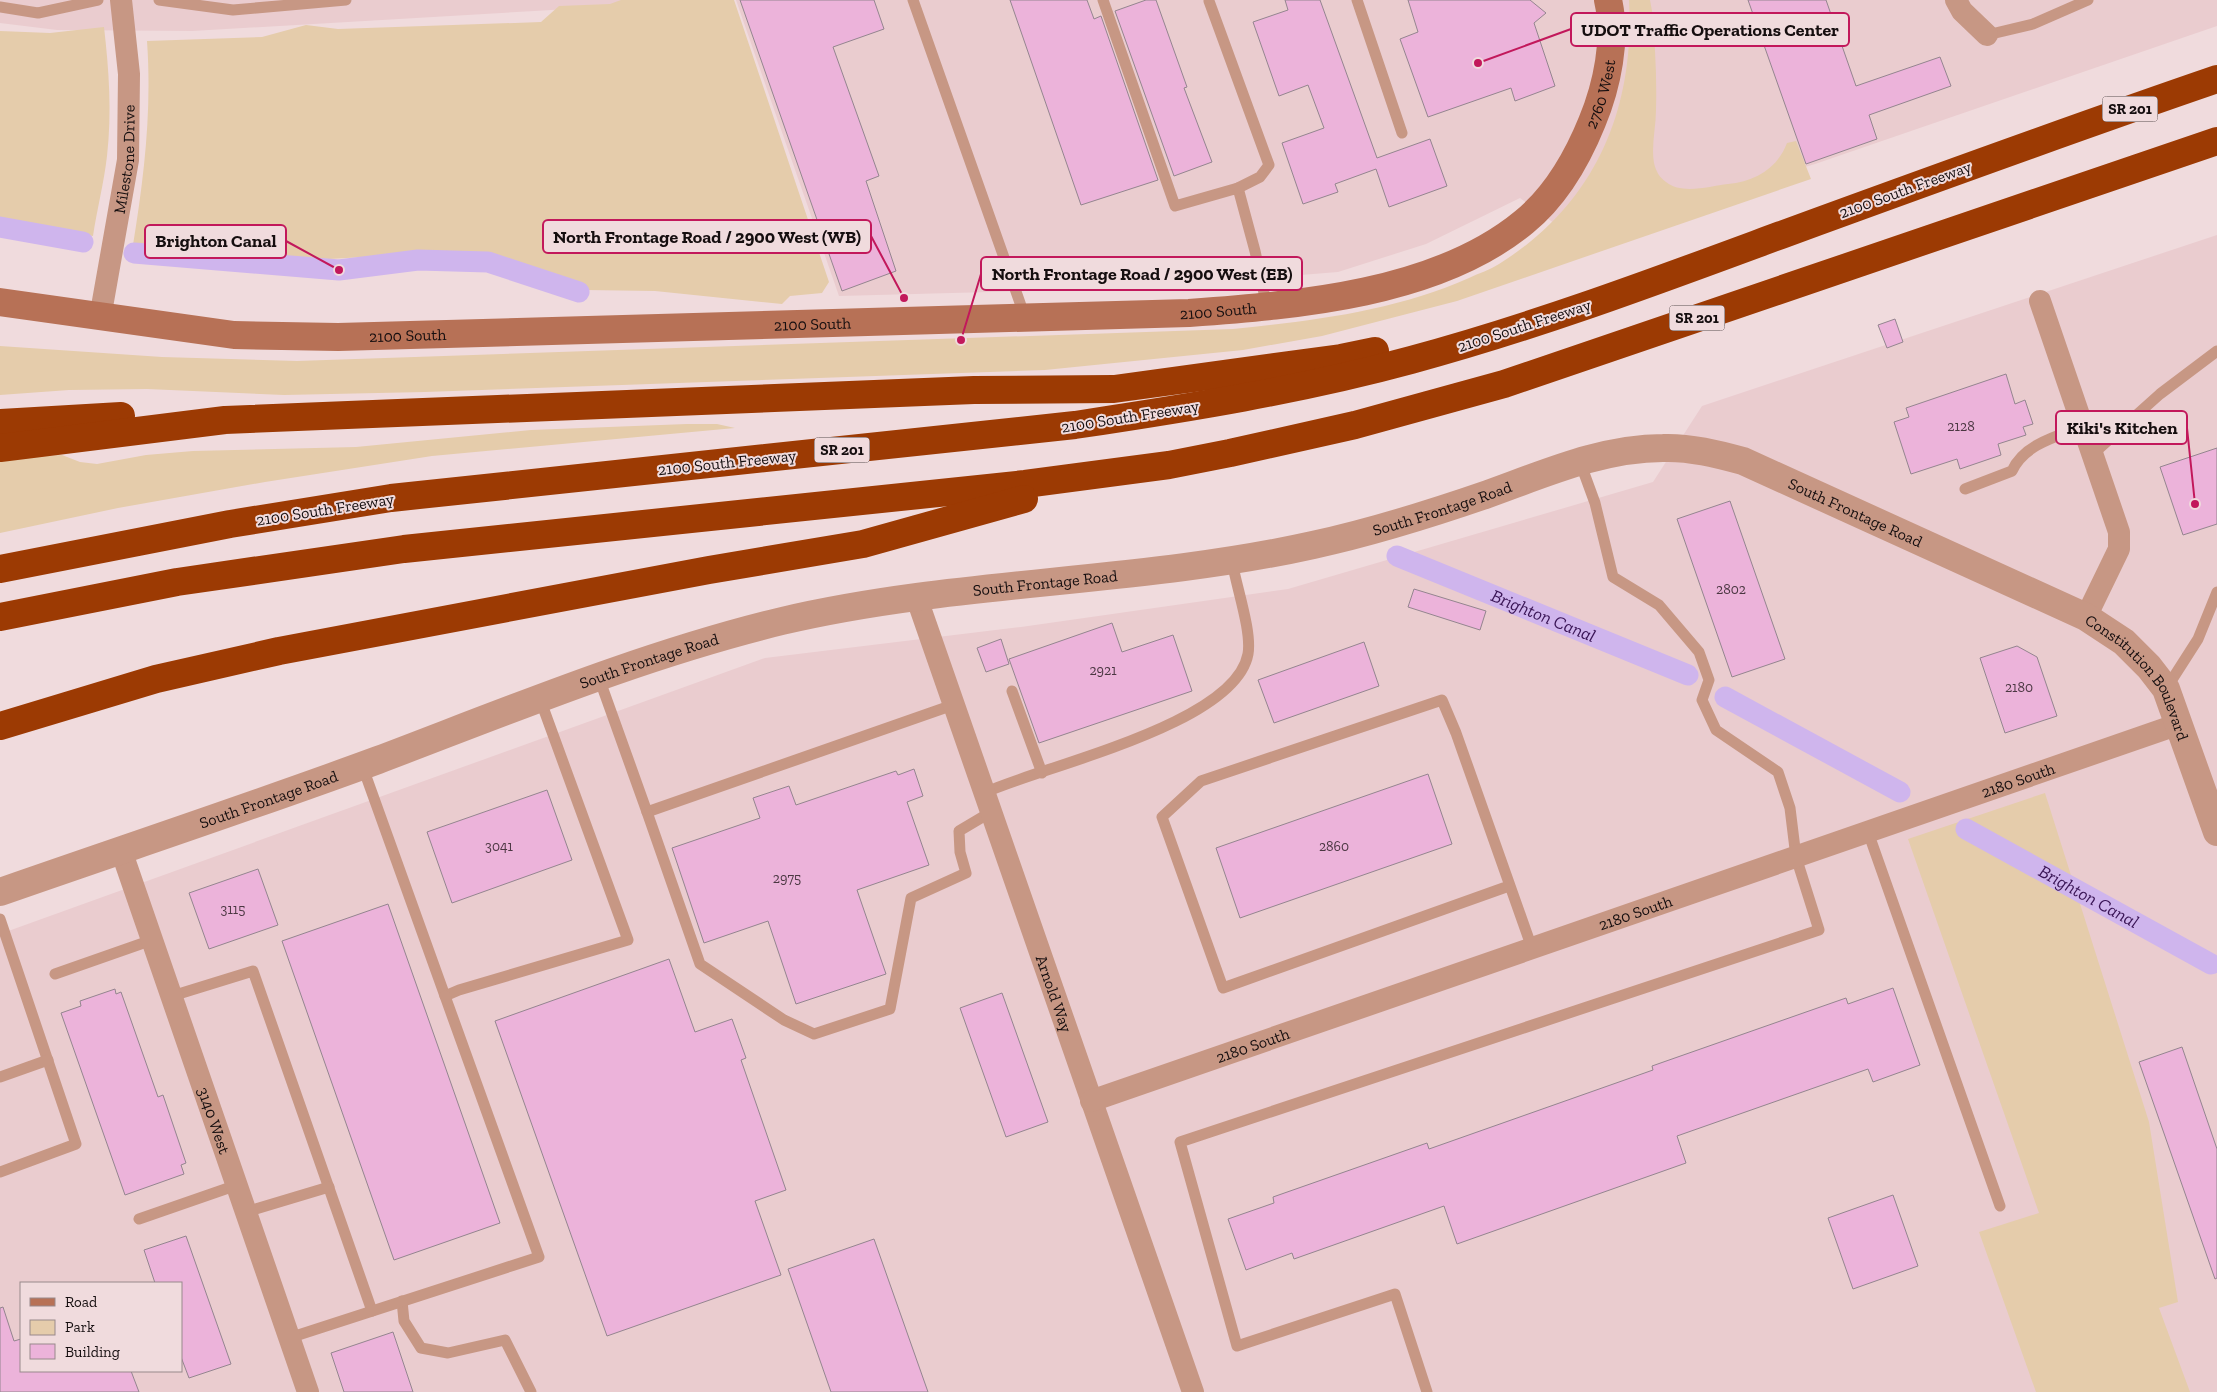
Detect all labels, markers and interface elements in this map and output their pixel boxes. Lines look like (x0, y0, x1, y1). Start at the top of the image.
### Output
callout: UDOT Traffic Operations Center (1571, 13, 1849, 46)
text: UDOT Traffic Operations Center (1581, 19, 1839, 41)
street label: 2760 West (1581, 58, 1619, 131)
road number: SR 201 (2102, 96, 2158, 122)
street label: Milestone Drive (110, 105, 139, 215)
street label: 2100 South Freeway (1837, 157, 1974, 222)
callout: North Frontage Road / 2900 West (WB) (543, 220, 871, 253)
callout: Brighton Canal (145, 225, 286, 258)
text: North Frontage Road / 2900 West (WB) (553, 226, 861, 248)
text: Brighton Canal (155, 230, 277, 252)
callout: North Frontage Road / 2900 West (EB) (981, 257, 1302, 290)
text: North Frontage Road / 2900 West (EB) (992, 263, 1292, 285)
street label: 2100 South Freeway (1455, 295, 1594, 356)
street label: 2100 South (1180, 299, 1257, 323)
road number: SR 201 (1670, 306, 1724, 330)
street label: 2100 South (774, 314, 851, 335)
street label: 2100 South (369, 325, 447, 346)
street label: 2100 South Freeway (1060, 396, 1201, 437)
callout: Kiki's Kitchen (2056, 411, 2187, 444)
text: Kiki's Kitchen (2066, 417, 2178, 439)
house number: 2128 (1947, 418, 1975, 435)
road number: SR 201 (814, 438, 870, 462)
street label: 2100 South Freeway (657, 446, 798, 479)
street label: South Frontage Road (1785, 474, 1926, 551)
street label: South Frontage Road (1370, 477, 1515, 540)
street label: 2100 South Freeway (255, 489, 396, 530)
street label: South Frontage Road (972, 566, 1119, 600)
house number: 2802 (1716, 581, 1746, 598)
water label: Brighton Canal (1488, 585, 1599, 647)
street label: Constitution Boulevard (2081, 610, 2193, 743)
street label: South Frontage Road (577, 629, 721, 693)
house number: 2921 (1089, 662, 1117, 679)
house number: 2180 (2005, 679, 2033, 696)
street label: 2180 South (1979, 759, 2057, 802)
street label: South Frontage Road (197, 766, 340, 833)
house number: 3041 (485, 838, 514, 855)
house number: 2860 (1319, 838, 1349, 855)
water label: Brighton Canal (2035, 860, 2142, 933)
house number: 2975 (773, 870, 801, 887)
street label: 2180 South (1596, 891, 1675, 934)
house number: 3115 (221, 901, 245, 918)
street label: Arnold Way (1032, 953, 1076, 1036)
street label: 2180 South (1213, 1024, 1292, 1067)
street label: 3140 West (193, 1085, 234, 1157)
legend (20, 1282, 182, 1372)
text: Road (65, 1293, 98, 1311)
text: Park (65, 1318, 95, 1336)
text: Building (65, 1343, 120, 1361)

